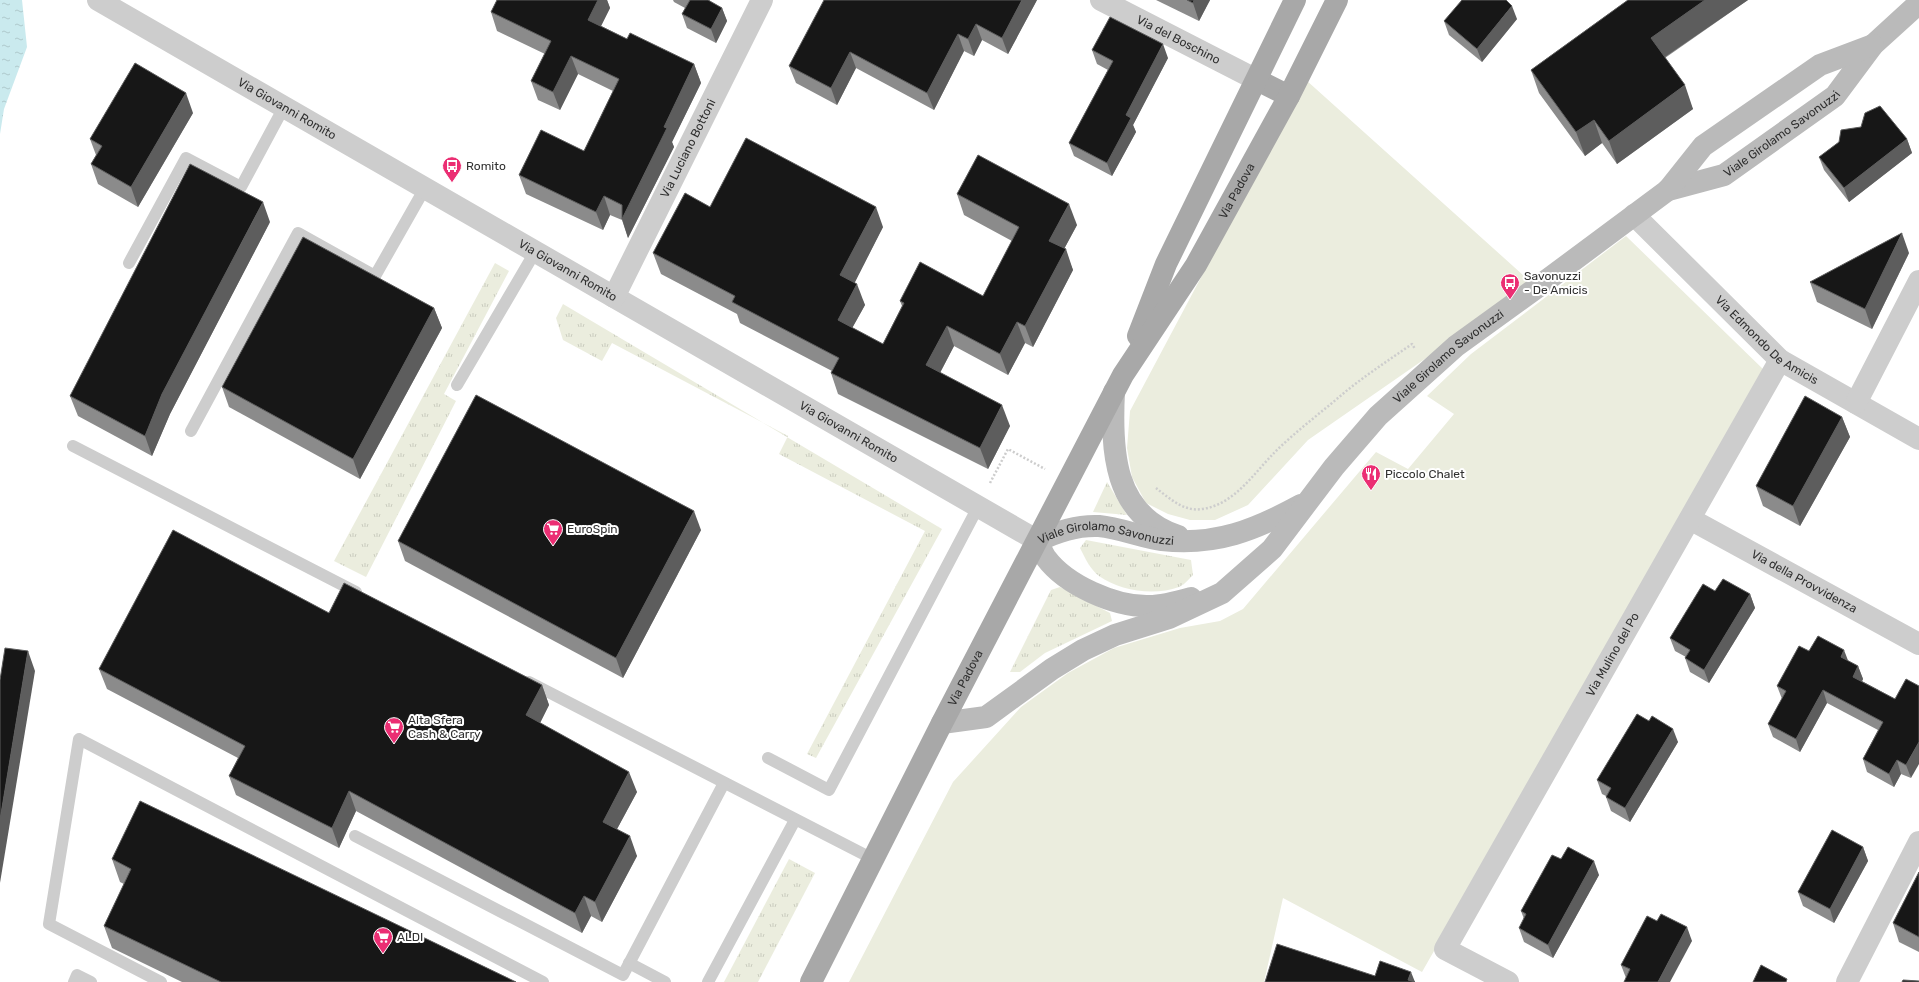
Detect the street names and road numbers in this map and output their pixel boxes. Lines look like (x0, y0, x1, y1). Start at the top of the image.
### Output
street label: Via del Boschino (1134, 12, 1223, 67)
street label: Via Giovanni Romito (235, 75, 339, 143)
street label: Viale Girolamo Savonuzzi (1721, 88, 1843, 180)
street label: Via Luciano Bottoni (658, 97, 719, 200)
street label: Via Padova (1216, 161, 1258, 221)
street label: Via Giovanni Romito (516, 237, 620, 304)
street label: Via Edmondo De Amicis (1712, 293, 1821, 387)
street label: Viale Girolamo Savonuzzi (1390, 307, 1507, 406)
street label: Via Giovanni Romito (797, 398, 900, 466)
street label: Viale Girolamo Savonuzzi (1036, 519, 1175, 548)
street label: Via della Provvidenza (1749, 547, 1859, 616)
street label: Via Mulino del Po (1583, 610, 1642, 699)
street label: Via Padova (945, 648, 986, 708)

